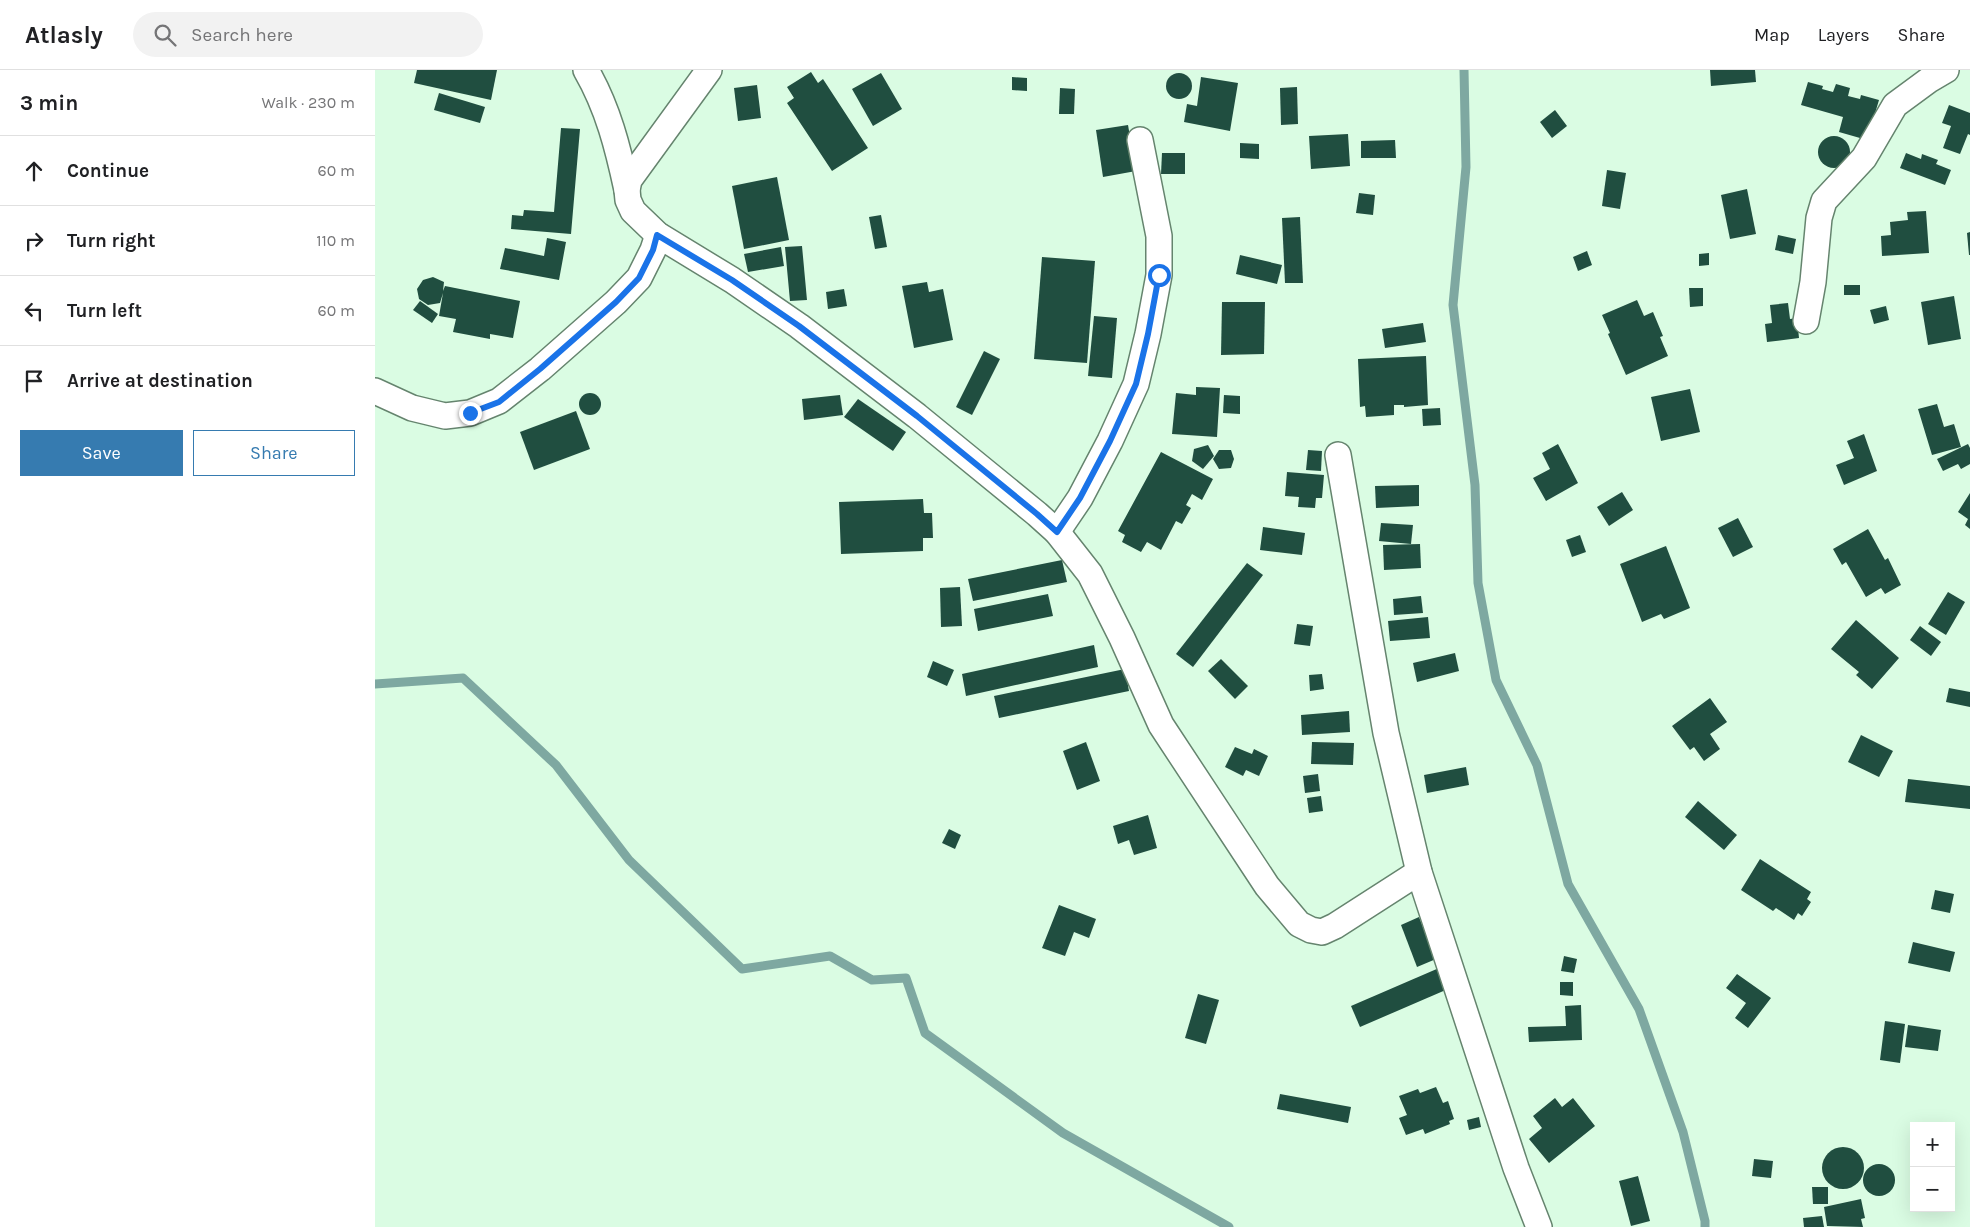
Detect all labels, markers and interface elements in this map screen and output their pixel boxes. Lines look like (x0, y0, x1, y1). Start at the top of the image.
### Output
search box (133, 12, 483, 57)
text: Atlasly (25, 21, 103, 49)
icon: search (151, 21, 179, 49)
text: Search here (191, 24, 293, 46)
text: Map (1754, 24, 1790, 46)
text: Layers (1818, 24, 1870, 46)
text: Share (1898, 24, 1945, 46)
text: 3 min (20, 91, 78, 115)
text: Walk · 230 m (261, 93, 355, 112)
icon: ahead (20, 157, 48, 185)
text: Continue (67, 160, 149, 182)
text: 60 m (318, 161, 355, 180)
icon: right (20, 227, 48, 255)
text: Turn right (67, 230, 156, 252)
text: 110 m (316, 231, 355, 250)
route start (1148, 264, 1171, 287)
icon: left (20, 297, 48, 325)
text: Turn left (67, 300, 142, 322)
text: 60 m (318, 301, 355, 320)
icon: arrive (20, 367, 48, 395)
text: Arrive at destination (67, 370, 253, 392)
route end (459, 402, 482, 425)
button: Save (20, 430, 183, 476)
button: Share (193, 430, 355, 476)
map controls (1910, 1122, 1955, 1212)
button: + (1910, 1122, 1955, 1167)
button: − (1910, 1167, 1955, 1212)

